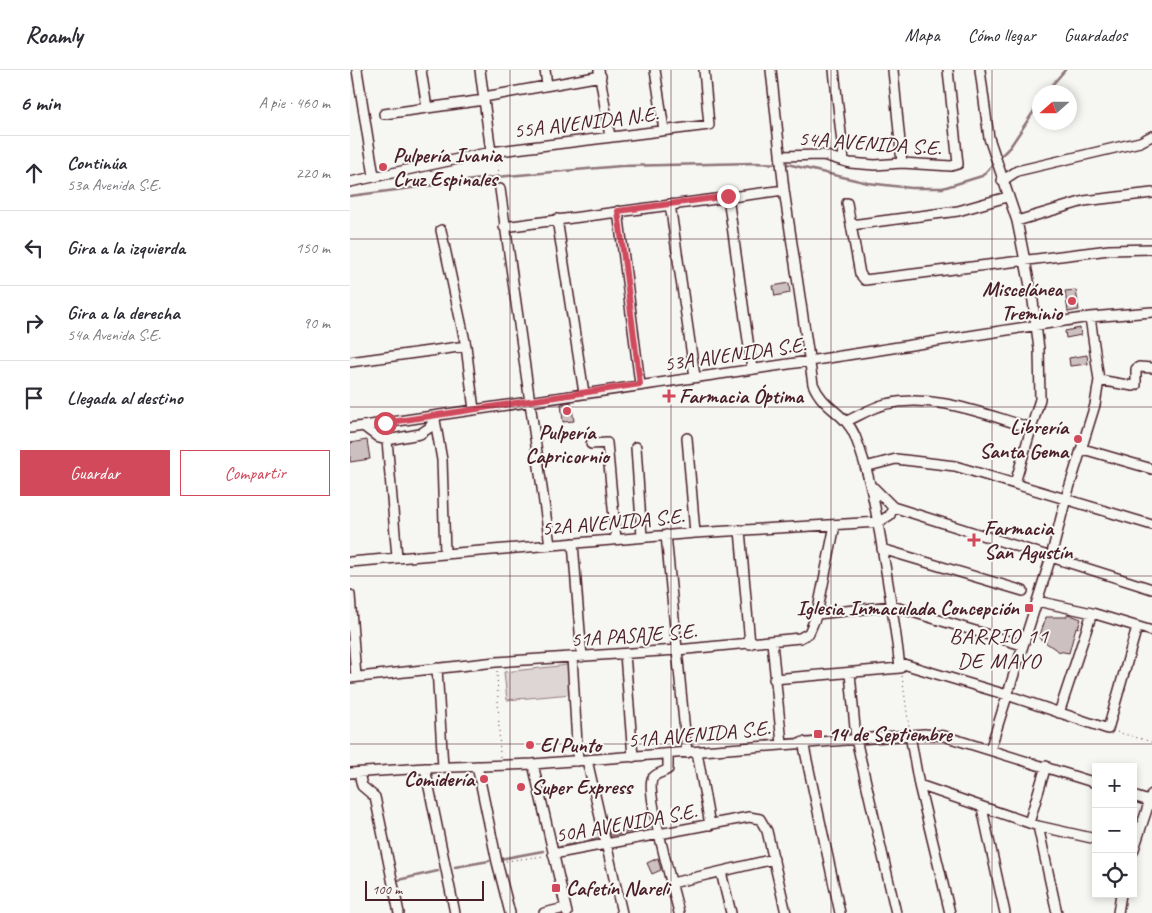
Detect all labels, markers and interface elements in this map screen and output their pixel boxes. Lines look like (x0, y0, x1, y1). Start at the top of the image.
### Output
text: Roamly (25, 20, 82, 50)
text: Mapa (905, 24, 940, 46)
text: Cómo llegar (968, 24, 1036, 46)
text: Guardados (1064, 24, 1127, 46)
north arrow (1032, 85, 1077, 130)
text: 6 min (20, 90, 61, 116)
text: A pie · 460 m (259, 93, 330, 113)
street label: 55A AVENIDA N.E. (512, 100, 661, 144)
street label: 54A AVENIDA S.E. (798, 125, 943, 161)
place label: Pulpería Ivania Cruz Espinales (393, 142, 503, 192)
text: Continúa (67, 151, 126, 175)
icon: ahead (20, 159, 48, 187)
marker: Pulpería Ivania Cruz Espinales (377, 161, 389, 173)
text: 220 m (296, 163, 330, 183)
text: 53a Avenida S.E. (67, 175, 161, 195)
route end (717, 185, 740, 208)
icon: left (20, 234, 48, 262)
text: Gira a la izquierda (67, 236, 185, 260)
text: 150 m (296, 238, 330, 258)
place label: Miscelánea Treminio (982, 276, 1063, 326)
marker: Miscelánea Treminio (1066, 295, 1078, 307)
text: Gira a la derecha (67, 301, 180, 325)
icon: right (20, 309, 48, 337)
text: 90 m (303, 313, 330, 333)
text: 54a Avenida S.E. (67, 325, 161, 345)
street label: 53A AVENIDA S.E. (662, 331, 809, 377)
place label: Farmacia Óptima (679, 383, 804, 409)
icon: arrive (20, 384, 48, 412)
text: Llegada al destino (67, 386, 183, 410)
marker: Farmacia Óptima (663, 390, 675, 402)
marker: Pulpería Capricornio (561, 405, 573, 417)
route start (374, 412, 397, 435)
place label: Librería Santa Gema (979, 414, 1070, 464)
place label: Pulpería Capricornio (525, 419, 611, 469)
marker: Librería Santa Gema (1072, 433, 1084, 445)
button: Guardar (20, 450, 170, 496)
button: Compartir (180, 450, 330, 496)
street label: 52A AVENIDA S.E. (540, 503, 686, 541)
place label: Farmacia San Agustín (984, 515, 1074, 565)
marker: Farmacia San Agustín (968, 534, 980, 546)
place label: Iglesia Inmaculada Concepción (796, 595, 1020, 621)
marker: Iglesia Inmaculada Concepción (1023, 602, 1035, 614)
street label: 51A PASAJE S.E. (570, 618, 699, 652)
district label: BARRIO 11 DE MAYO (949, 622, 1049, 675)
street label: 51A AVENIDA S.E. (626, 715, 772, 753)
place label: 14 de Septiembre (828, 721, 954, 747)
marker: 14 de Septiembre (812, 728, 824, 740)
place label: El Punto (540, 732, 604, 758)
marker: El Punto (524, 739, 536, 751)
map controls (1092, 763, 1137, 898)
button: + (1092, 763, 1137, 808)
place label: Comidería (404, 766, 476, 792)
marker: Comidería (478, 773, 490, 785)
place label: Super Express (531, 774, 635, 800)
marker: Super Express (515, 781, 527, 793)
street label: 50A AVENIDA S.E. (553, 798, 700, 848)
button: − (1092, 808, 1137, 853)
button: locate (1092, 853, 1137, 898)
place label: Cafetín Nareli (566, 875, 672, 901)
scale bar (365, 878, 484, 901)
text: 100 m (372, 881, 402, 898)
marker: Cafetín Nareli (550, 882, 562, 894)

